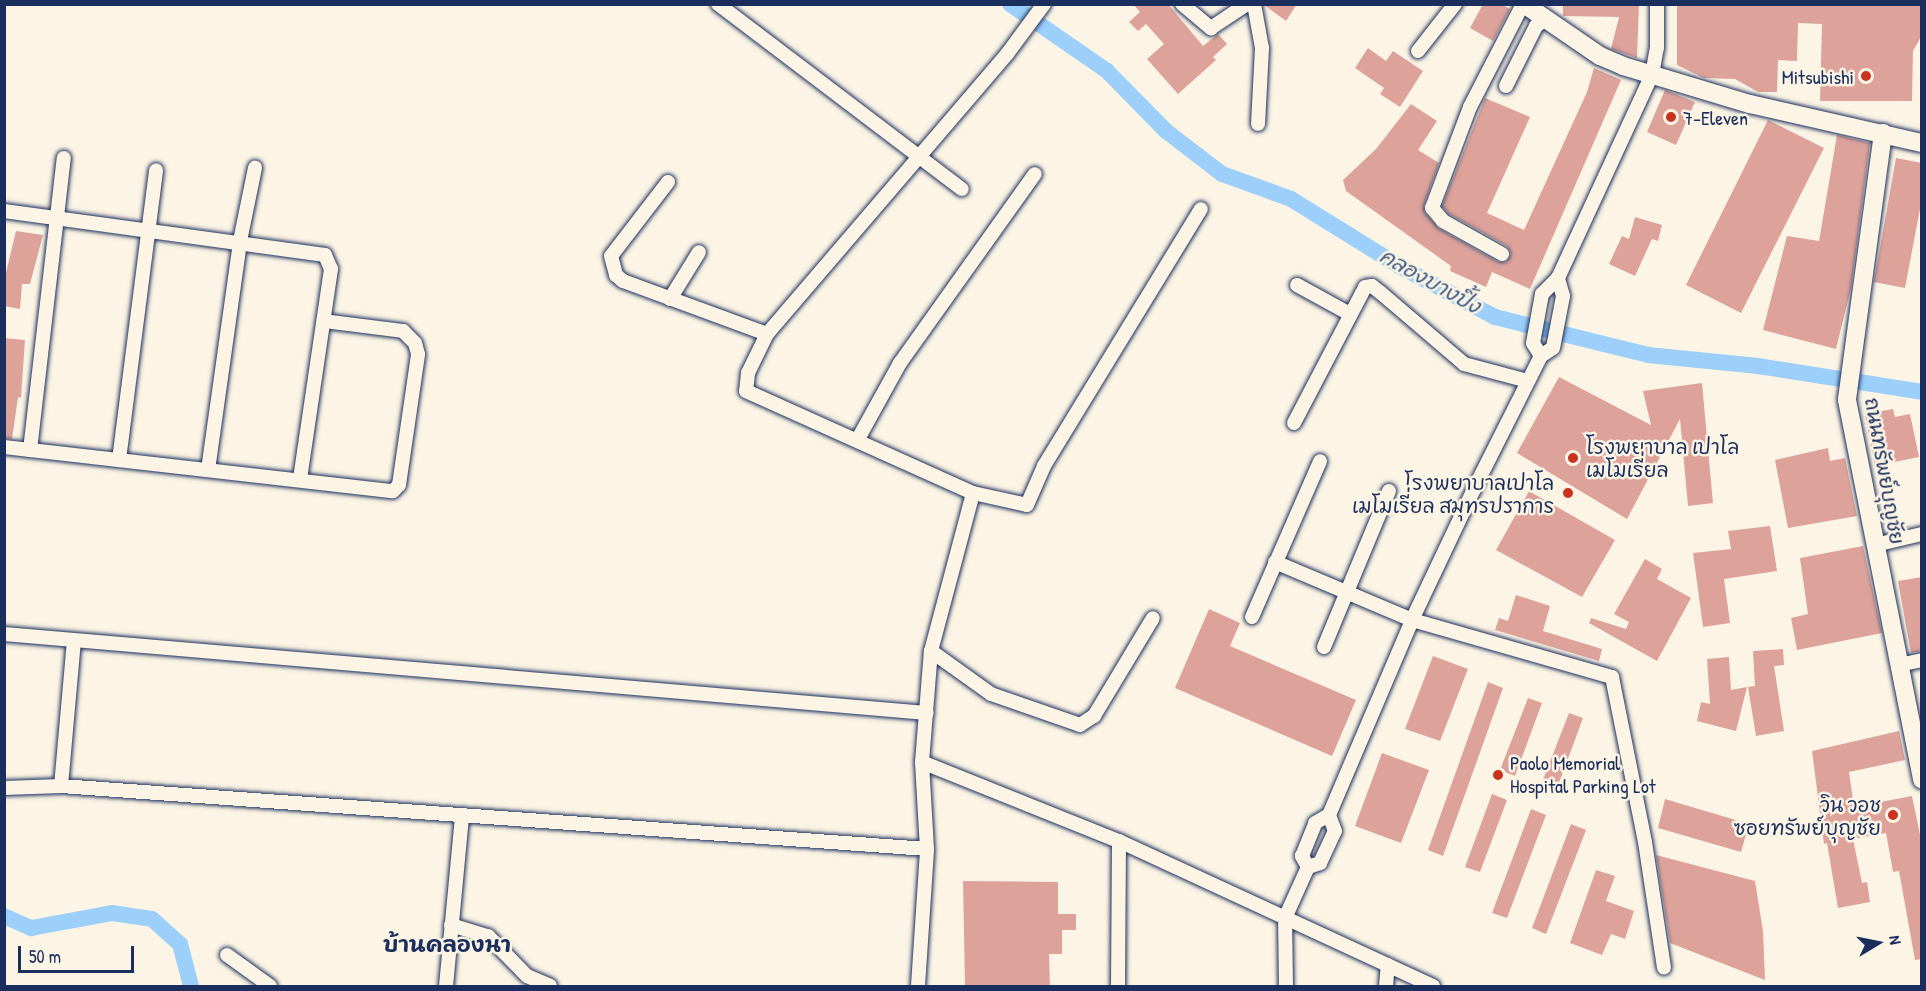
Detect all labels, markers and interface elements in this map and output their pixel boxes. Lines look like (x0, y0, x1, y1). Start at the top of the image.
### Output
place label: Mitsubishi (1782, 64, 1854, 88)
marker: Mitsubishi (1859, 69, 1873, 83)
place label: 7-Eleven (1683, 105, 1748, 129)
marker: 7-Eleven (1664, 110, 1678, 124)
water label: คลองบางปิ้ง (1375, 243, 1485, 319)
street label: ถนนทรัพย์บุญชัย (1860, 396, 1910, 546)
place label: โรงพยาบาล เปาโล เมโมเรี่ยล (1586, 434, 1739, 481)
marker: โรงพยาบาล เปาโล เมโมเรี่ยล (1564, 449, 1582, 467)
place label: โรงพยาบาลเปาโล เมโมเรี่ยล สมุทรปราการ (1352, 470, 1554, 517)
marker: โรงพยาบาลเปาโล เมโมเรี่ยล สมุทรปราการ (1559, 484, 1577, 502)
place label: Paolo Memorial Hospital Parking Lot (1510, 751, 1656, 798)
marker: Paolo Memorial Hospital Parking Lot (1491, 768, 1505, 782)
place label: วิน วอช ซอยทรัพย์บุญชัย (1733, 792, 1881, 839)
marker: วิน วอช ซอยทรัพย์บุญชัย (1886, 808, 1900, 822)
north arrow (1848, 913, 1908, 973)
district label: บ้านคลองนา (383, 932, 511, 958)
scale bar (21, 934, 136, 972)
text: N (1884, 934, 1907, 946)
text: 50 m (29, 944, 61, 969)

